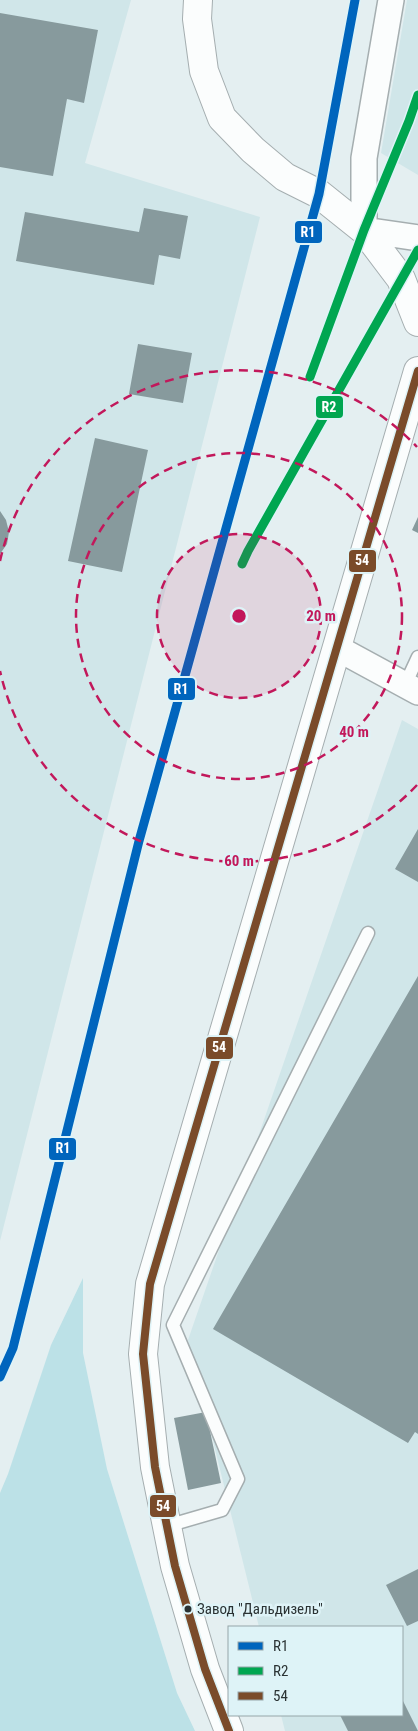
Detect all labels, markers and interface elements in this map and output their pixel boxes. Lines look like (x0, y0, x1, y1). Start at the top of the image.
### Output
line badge: R1 (294, 220, 323, 244)
text: R1 (301, 224, 315, 240)
line badge: R2 (315, 395, 344, 419)
text: R2 (322, 399, 336, 415)
line badge: 54 (348, 549, 377, 573)
text: 54 (355, 552, 369, 568)
centre of rings (230, 607, 248, 625)
text: 20 m (306, 607, 336, 625)
line badge: R1 (167, 677, 196, 701)
text: R1 (174, 681, 188, 697)
text: 40 m (339, 723, 369, 741)
text: 60 m (224, 852, 254, 870)
line badge: 54 (205, 1036, 234, 1060)
text: 54 (212, 1039, 226, 1055)
line badge: R1 (48, 1137, 77, 1161)
text: R1 (56, 1140, 70, 1156)
line badge: 54 (149, 1494, 177, 1518)
text: 54 (156, 1498, 170, 1514)
place label: Завод "Дальдизель" (197, 1600, 323, 1618)
marker: Завод "Дальдизель" (183, 1604, 193, 1614)
legend (228, 1626, 403, 1716)
text: R1 (273, 1637, 288, 1655)
text: R2 (273, 1662, 288, 1680)
text: 54 (273, 1687, 288, 1705)

